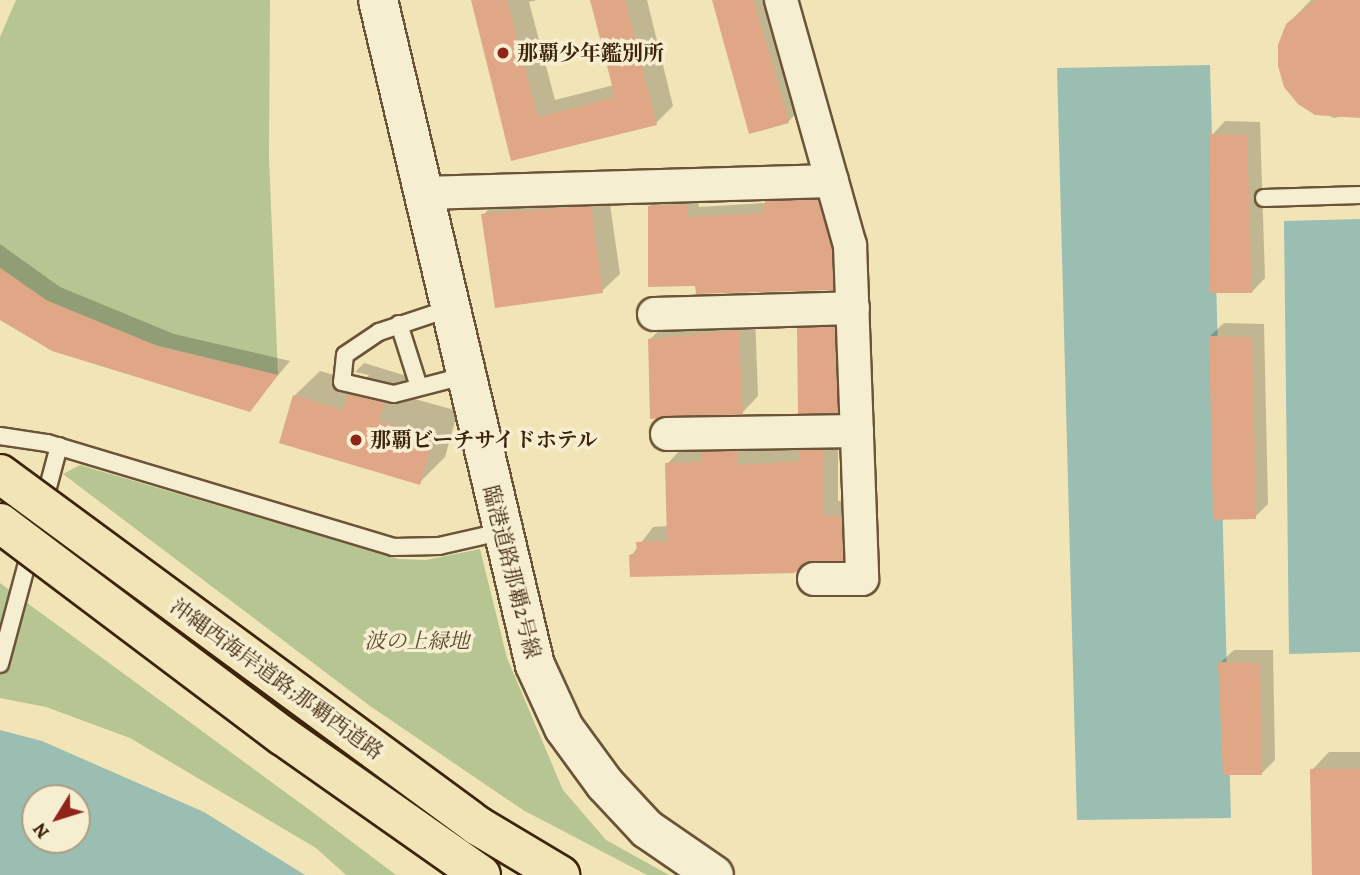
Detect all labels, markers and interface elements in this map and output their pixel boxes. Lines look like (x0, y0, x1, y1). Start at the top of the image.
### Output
place label: 那覇少年鑑別所 (517, 40, 664, 66)
marker: 那覇少年鑑別所 (495, 45, 511, 61)
place label: 那覇ビーチサイドホテル (370, 427, 600, 453)
marker: 那覇ビーチサイドホテル (348, 432, 364, 448)
street label: 臨港道路那覇2号線 (478, 483, 546, 661)
street label: 沖縄西海岸道路;那覇西道路 (166, 593, 388, 765)
park label: 波の上緑地 (365, 628, 469, 654)
north arrow (21, 784, 91, 854)
text: N (27, 817, 56, 844)

